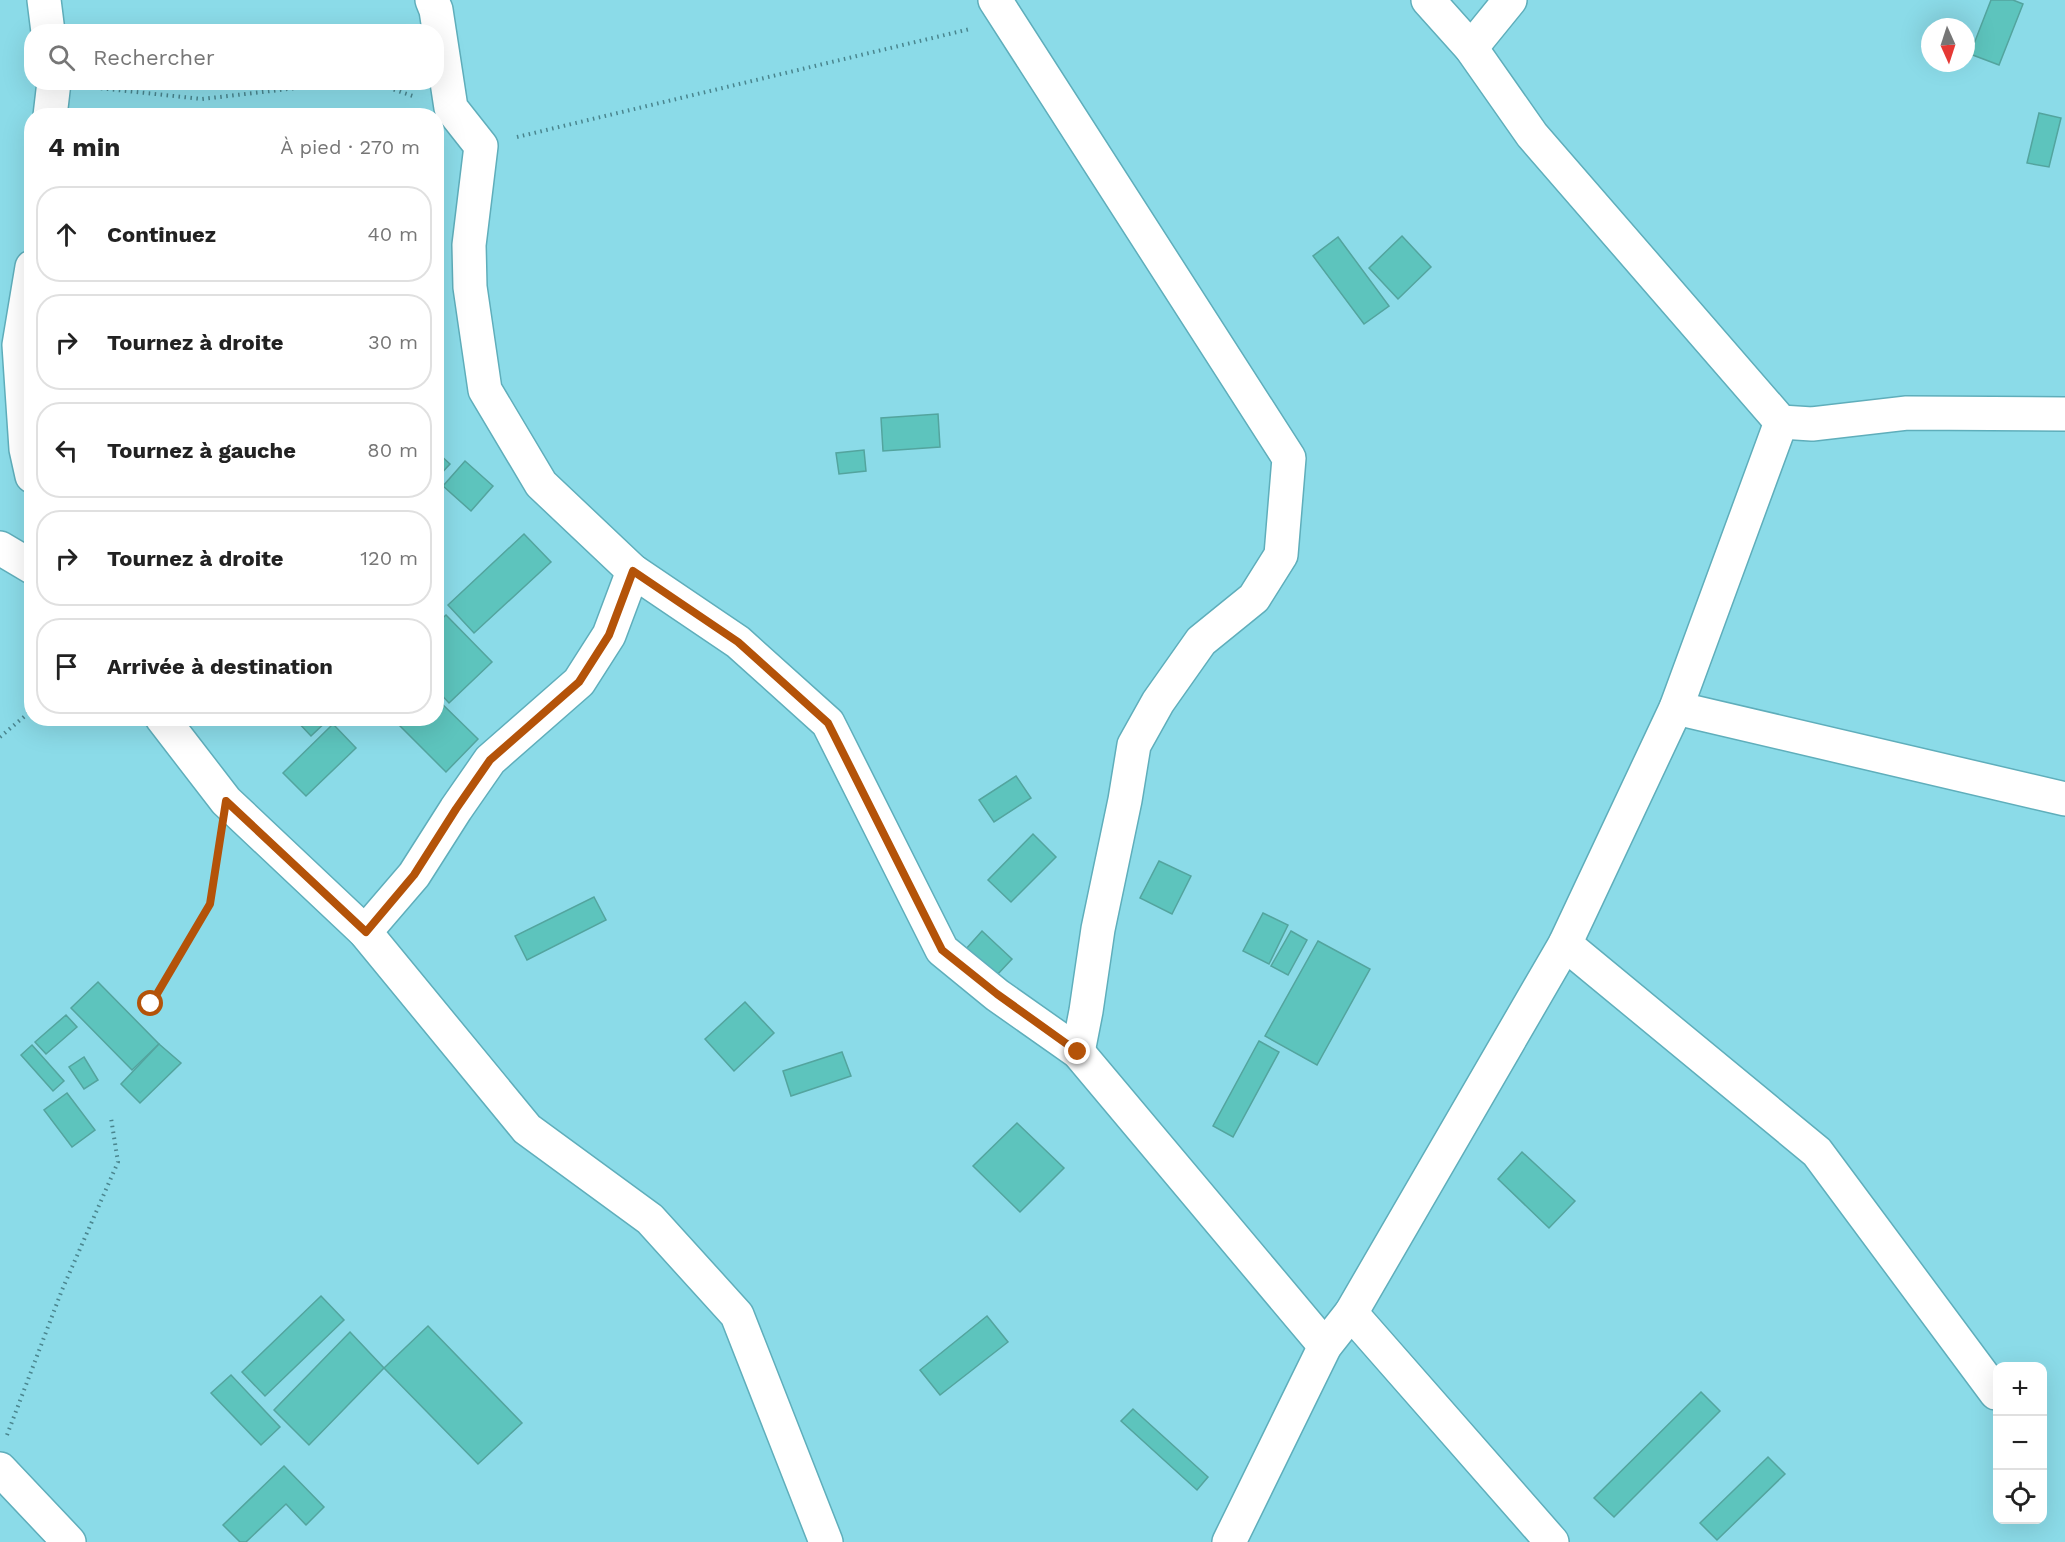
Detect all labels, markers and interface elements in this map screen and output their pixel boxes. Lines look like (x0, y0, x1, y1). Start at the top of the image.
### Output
north arrow (1921, 18, 1975, 72)
search box (24, 24, 444, 90)
icon: search (45, 41, 78, 74)
text: Rechercher (93, 45, 215, 70)
text: 4 min (48, 132, 120, 162)
text: À pied · 270 m (280, 135, 420, 159)
icon: ahead (50, 218, 83, 251)
text: Continuez (107, 222, 216, 247)
text: 40 m (367, 222, 418, 246)
icon: right (50, 326, 83, 359)
text: Tournez à droite (107, 330, 284, 355)
text: 30 m (368, 330, 418, 354)
icon: left (50, 434, 83, 467)
text: Tournez à gauche (107, 438, 296, 463)
text: 80 m (367, 438, 418, 462)
icon: right (50, 542, 83, 575)
text: Tournez à droite (107, 546, 284, 571)
text: 120 m (360, 546, 418, 570)
icon: arrive (50, 650, 83, 683)
text: Arrivée à destination (107, 654, 333, 679)
route start (137, 990, 163, 1016)
route end (1064, 1038, 1090, 1064)
map controls (1993, 1362, 2047, 1524)
button: + (1993, 1362, 2047, 1416)
button: − (1993, 1416, 2047, 1470)
button: locate (1993, 1470, 2047, 1524)

